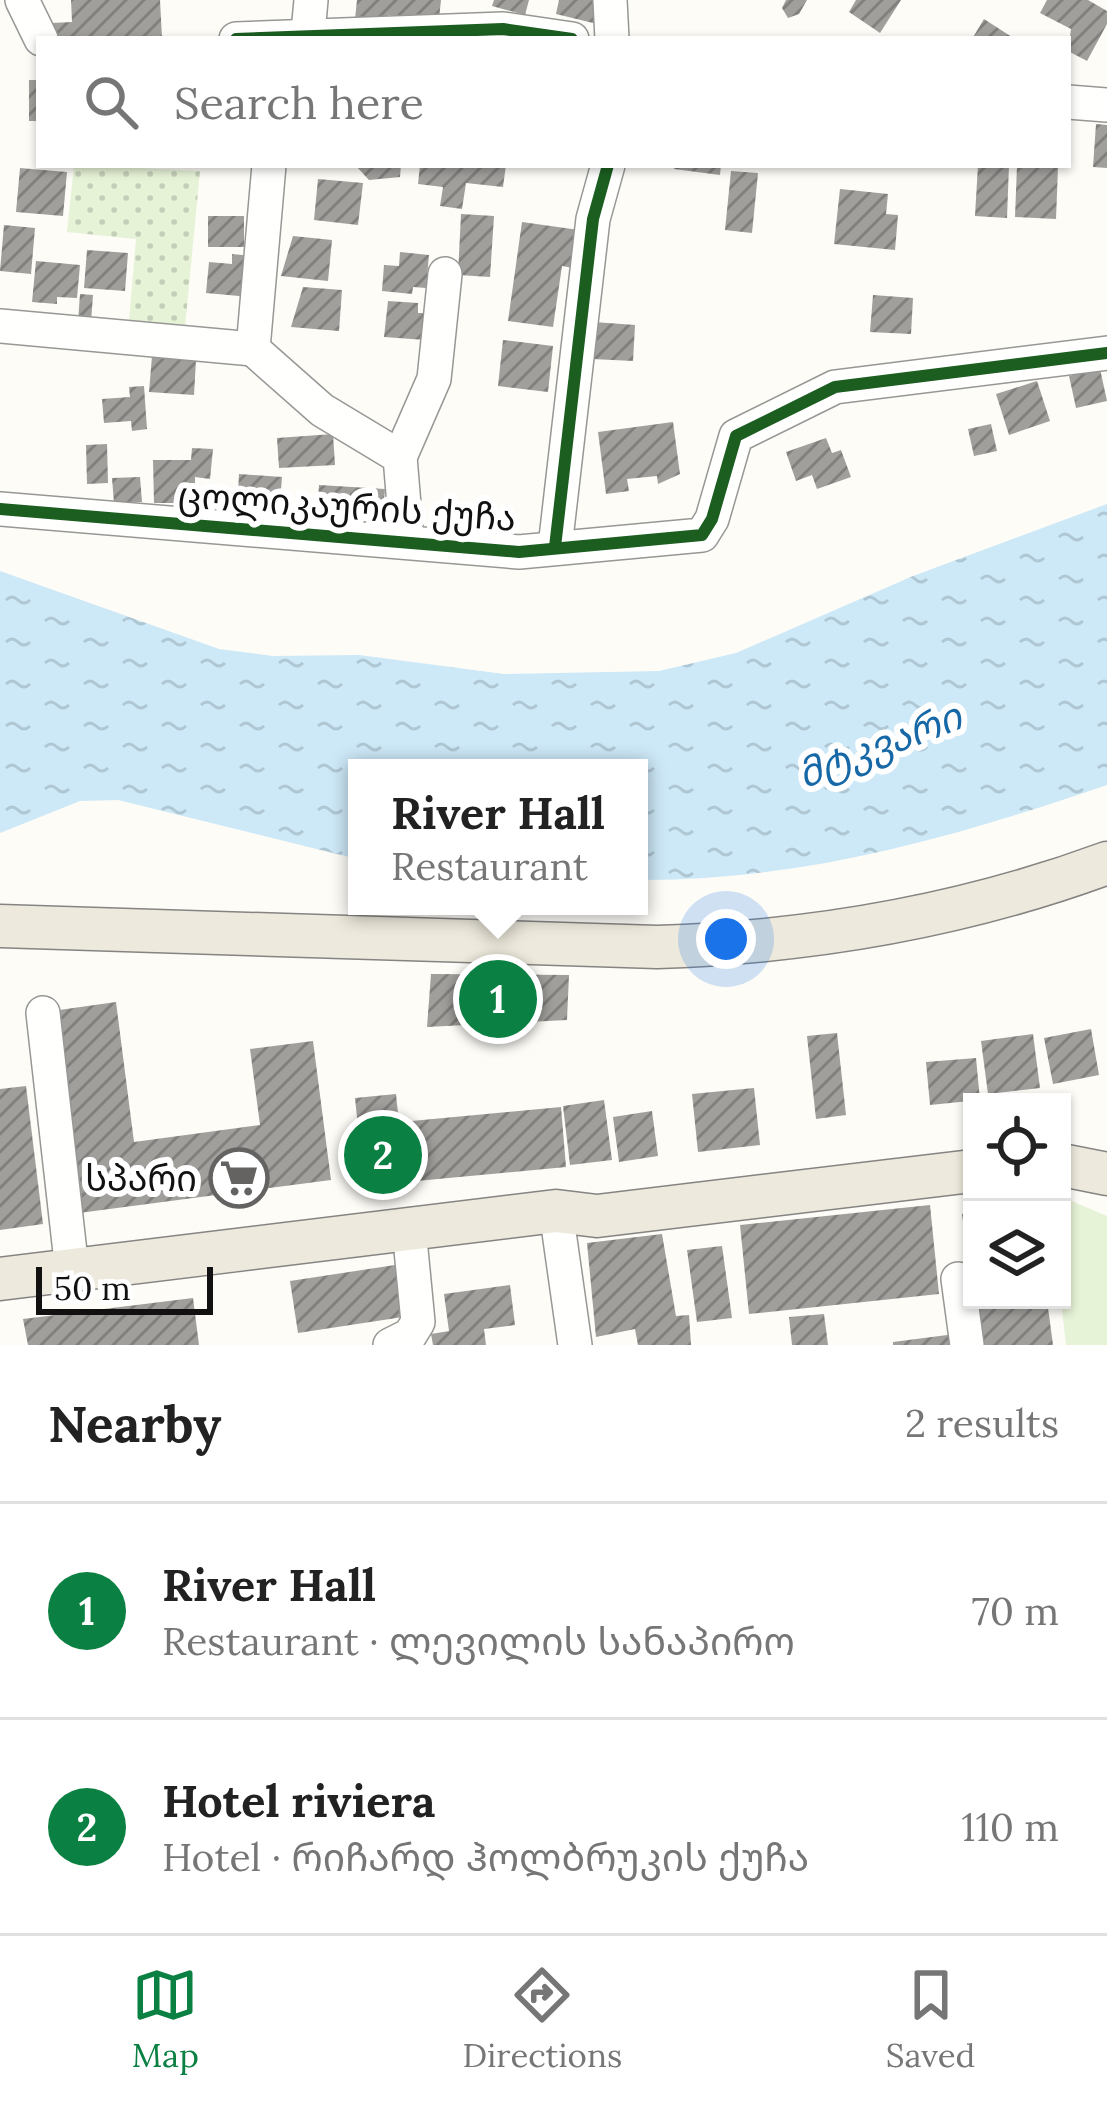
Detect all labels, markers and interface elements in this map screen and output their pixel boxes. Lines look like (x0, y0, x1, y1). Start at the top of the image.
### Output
search box (36, 36, 1071, 168)
icon: search (78, 69, 144, 135)
text: Search here (174, 74, 424, 131)
street label: ცოლიკაურის ქუჩა (176, 471, 518, 541)
water label: მტკვარი (790, 690, 970, 799)
popup (348, 759, 648, 915)
text: River Hall (391, 784, 605, 841)
text: Restaurant (391, 841, 588, 891)
your location (696, 909, 756, 969)
pin: 1 (459, 954, 537, 1044)
map controls (963, 1093, 1071, 1309)
button: locate (963, 1093, 1071, 1201)
pin: 2 (344, 1110, 422, 1200)
supermarket icon: სპარი (208, 1147, 270, 1209)
place label: სპარი (85, 1155, 197, 1201)
button: layers (963, 1201, 1071, 1309)
scale bar (36, 1261, 213, 1314)
text: 50 m (54, 1267, 131, 1309)
text: Nearby (48, 1391, 221, 1456)
text: 2 results (905, 1398, 1059, 1448)
text: River Hall (162, 1556, 376, 1613)
text: 1 (79, 1586, 95, 1636)
text: 70 m (972, 1586, 1059, 1636)
text: Restaurant · ლევილის სანაპირო (162, 1616, 795, 1666)
text: Hotel riviera (162, 1772, 435, 1829)
text: 2 (77, 1802, 97, 1852)
text: 110 m (961, 1802, 1059, 1852)
text: Hotel · რიჩარდ ჰოლბრუკის ქუჩა (162, 1832, 809, 1882)
tab: Map (132, 1962, 199, 2076)
tab: Directions (463, 1962, 622, 2076)
tab: Saved (886, 1962, 975, 2076)

